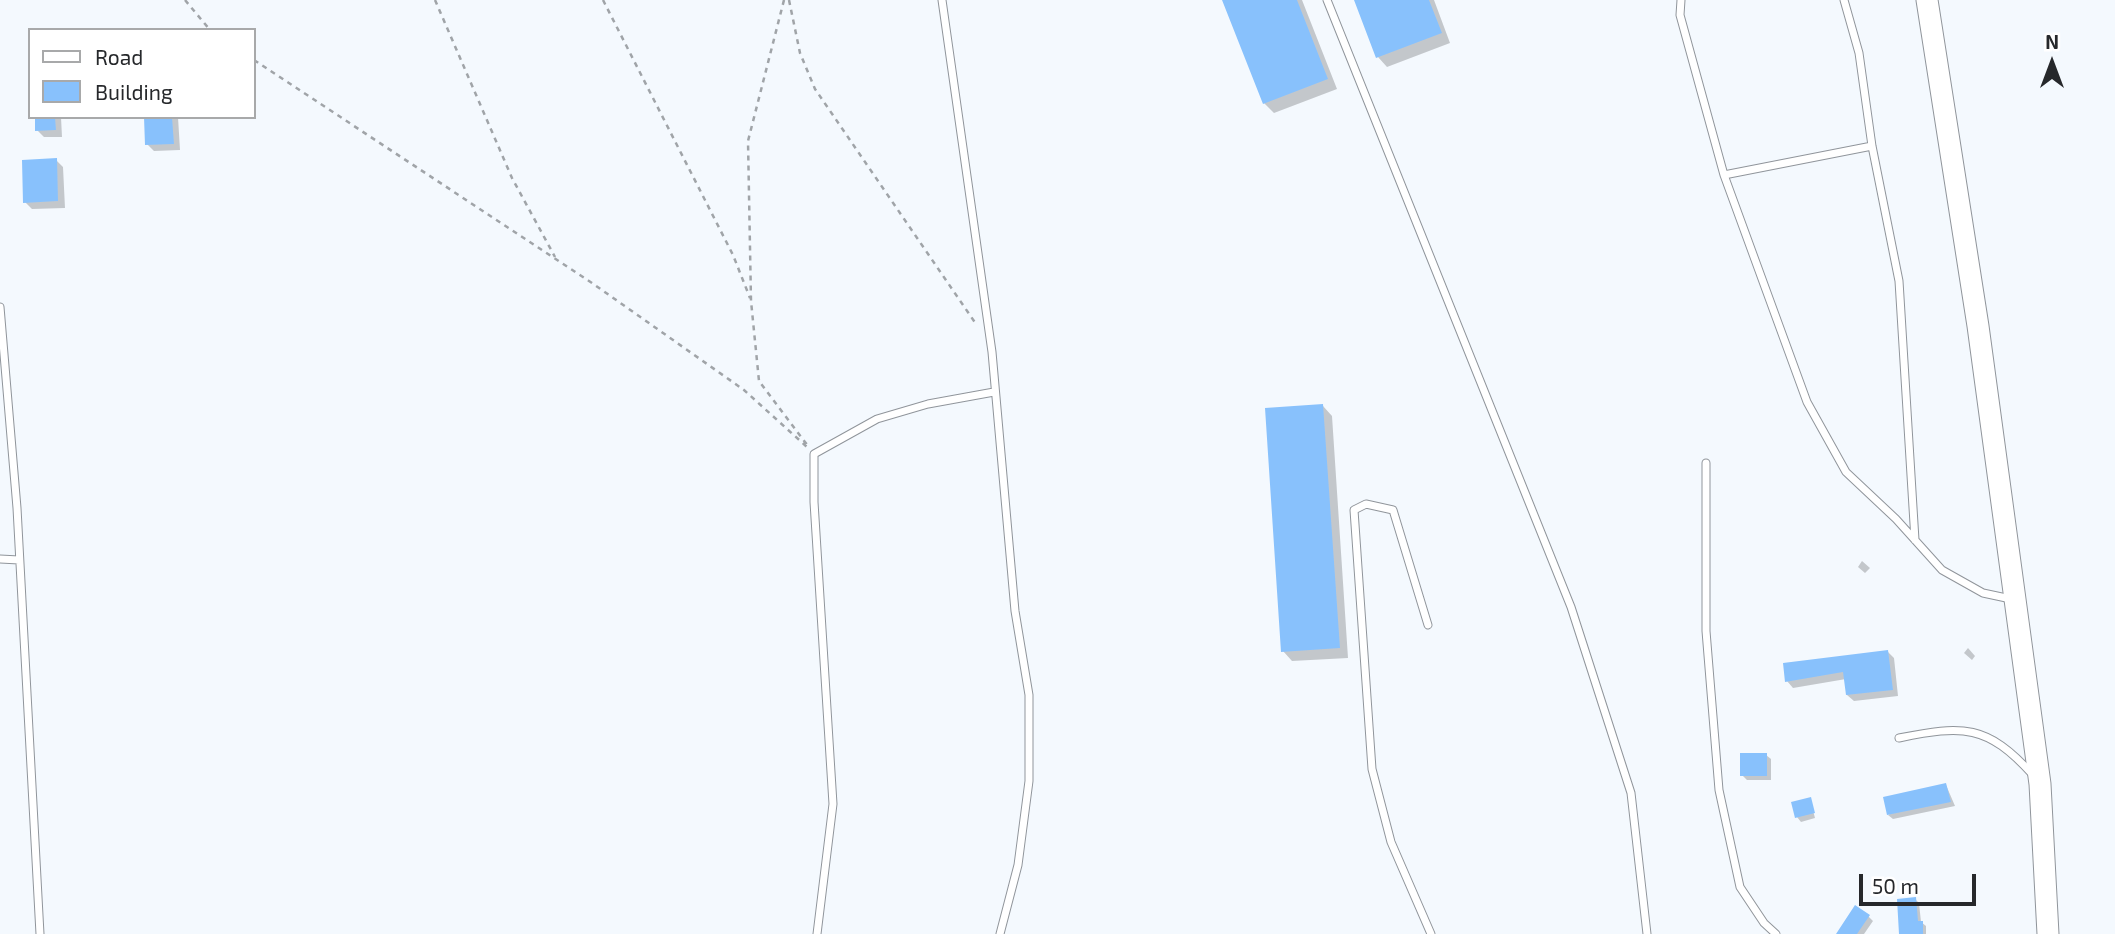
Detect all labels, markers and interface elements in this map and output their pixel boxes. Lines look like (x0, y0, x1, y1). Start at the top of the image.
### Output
legend (28, 28, 256, 119)
north arrow (2017, 28, 2087, 98)
text: N (2045, 30, 2059, 53)
text: Road (95, 44, 143, 69)
text: Building (95, 79, 173, 104)
scale bar (1863, 860, 1980, 904)
text: 50 m (1872, 873, 1919, 898)

